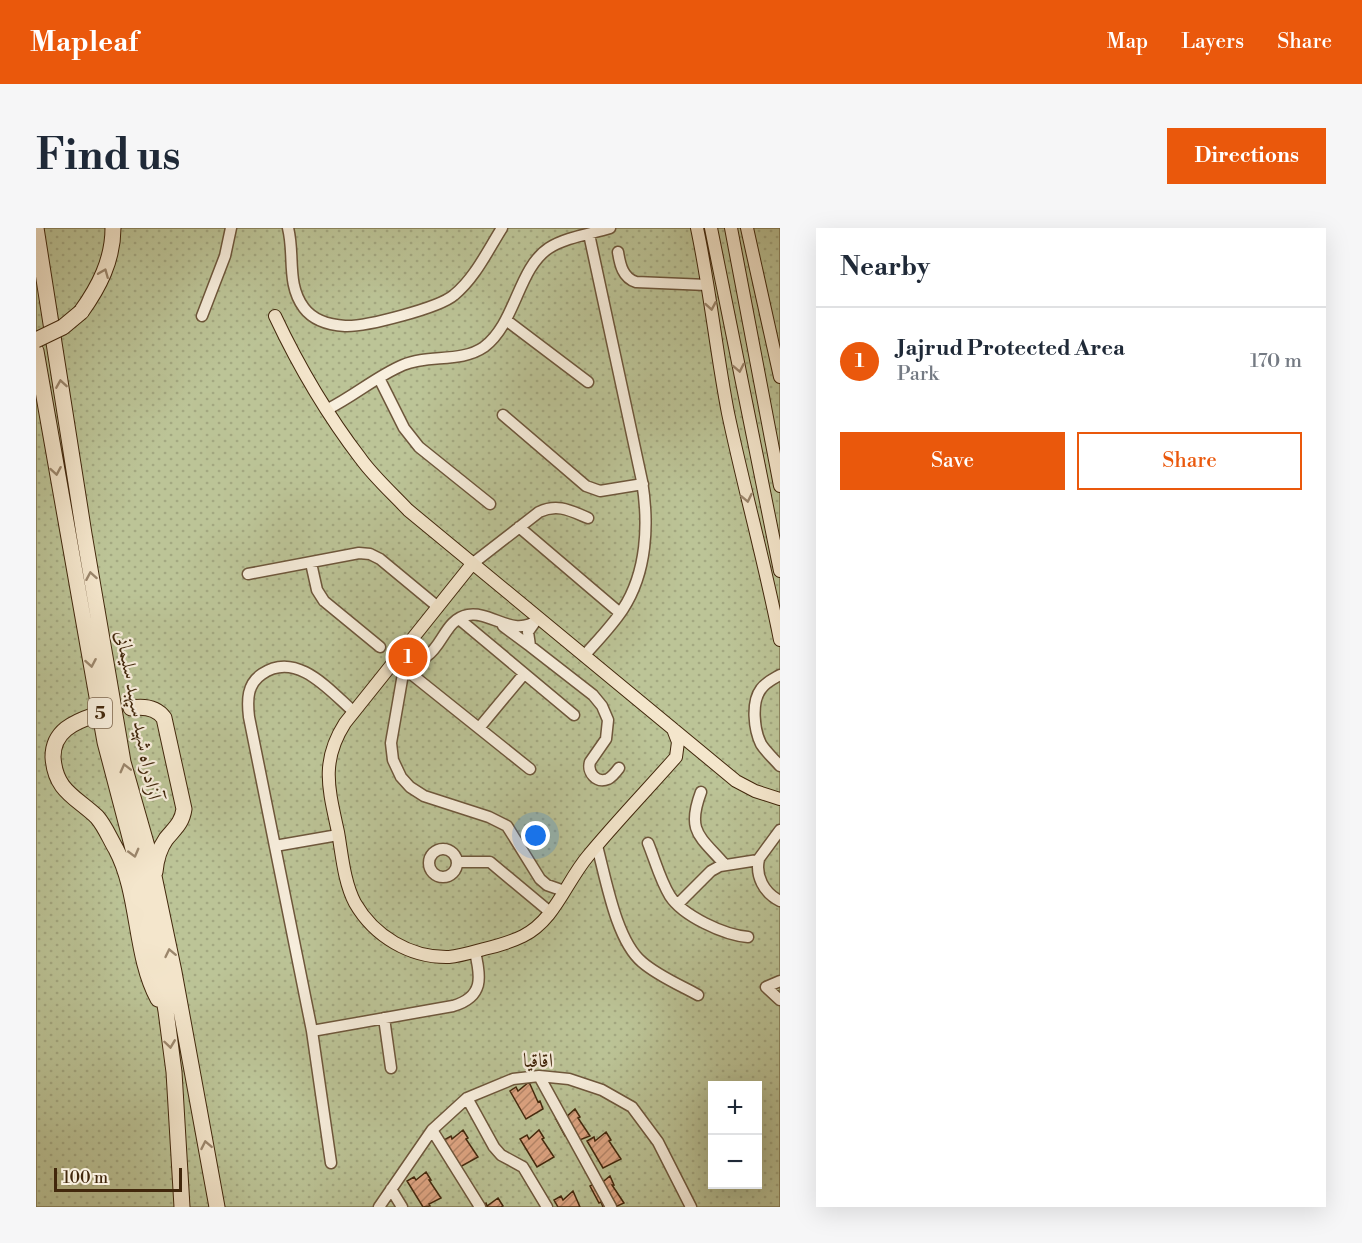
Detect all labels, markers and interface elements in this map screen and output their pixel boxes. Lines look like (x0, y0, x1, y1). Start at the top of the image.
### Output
text: Mapleaf (30, 25, 138, 60)
text: Map (1107, 29, 1148, 55)
text: Layers (1181, 29, 1244, 55)
text: Share (1277, 29, 1332, 55)
button: Directions (1167, 128, 1326, 184)
text: Find us (36, 130, 180, 183)
text: Nearby (840, 251, 930, 283)
one-way arrow (97, 268, 109, 279)
one-way arrow (704, 302, 716, 311)
text: Jajrud Protected Area (897, 335, 1125, 362)
text: 1 (855, 349, 864, 374)
text: 170 m (1250, 349, 1302, 374)
text: Park (897, 362, 939, 387)
one-way arrow (732, 363, 745, 373)
one-way arrow (55, 379, 67, 388)
button: Save (840, 432, 1065, 490)
button: Share (1077, 432, 1302, 490)
one-way arrow (50, 466, 62, 476)
one-way arrow (739, 493, 752, 503)
one-way arrow (86, 572, 98, 581)
street label: آزادراه شهید سپهبد سلیمانی (109, 628, 168, 805)
pin: 1 (388, 634, 428, 680)
one-way arrow (84, 658, 96, 668)
road number: 5 (88, 698, 112, 728)
one-way arrow (120, 764, 133, 774)
your location (521, 821, 550, 850)
one-way arrow (126, 848, 139, 858)
one-way arrow (165, 949, 178, 959)
one-way arrow (163, 1040, 176, 1049)
street label: اقاقیا (523, 1049, 553, 1074)
map controls (708, 1081, 762, 1189)
button: + (708, 1081, 762, 1135)
button: − (708, 1135, 762, 1189)
one-way arrow (200, 1140, 213, 1150)
scale bar (54, 1165, 182, 1192)
text: 100 m (63, 1168, 108, 1188)

